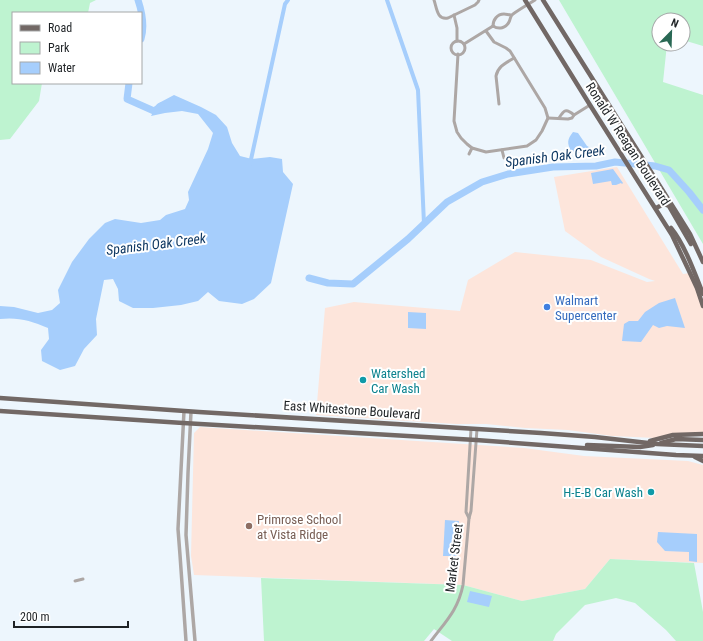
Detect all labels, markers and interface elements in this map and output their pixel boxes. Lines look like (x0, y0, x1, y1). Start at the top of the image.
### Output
legend (12, 12, 142, 84)
north arrow (651, 12, 691, 52)
text: N (669, 16, 681, 31)
text: Road (48, 21, 72, 35)
text: Park (48, 41, 70, 55)
text: Water (48, 61, 76, 75)
street label: Ronald W Reagan Boulevard (583, 80, 673, 208)
water label: Spanish Oak Creek (504, 142, 607, 170)
water label: Spanish Oak Creek (105, 230, 208, 258)
place label: Walmart Supercenter (555, 293, 617, 323)
marker: Walmart Supercenter (542, 302, 552, 312)
place label: Watershed Car Wash (371, 366, 426, 396)
marker: Watershed Car Wash (358, 375, 368, 385)
street label: East Whitestone Boulevard (283, 398, 421, 422)
place label: H-E-B Car Wash (563, 485, 643, 500)
marker: H-E-B Car Wash (646, 487, 656, 497)
place label: Primrose School at Vista Ridge (257, 512, 341, 542)
marker: Primrose School at Vista Ridge (244, 521, 254, 531)
street label: Market Street (442, 523, 466, 593)
scale bar (14, 603, 128, 629)
text: 200 m (20, 610, 50, 624)

